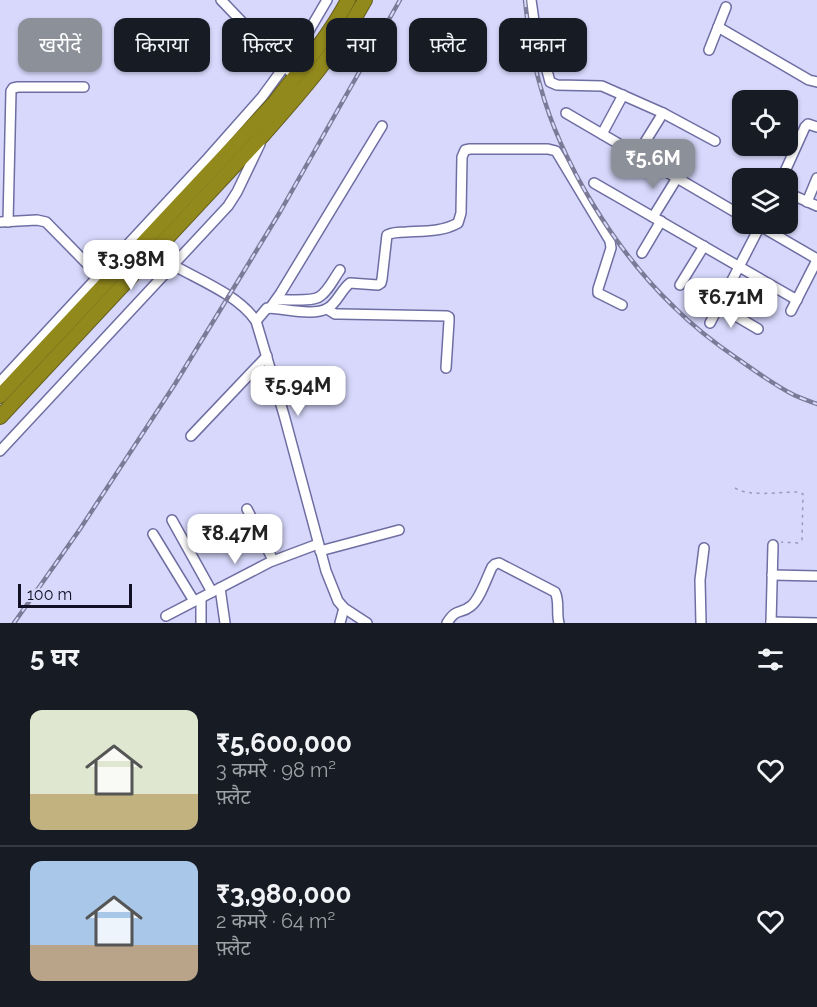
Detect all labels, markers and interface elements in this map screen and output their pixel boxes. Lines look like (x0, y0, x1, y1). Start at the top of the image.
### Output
chip: खरीदें (18, 18, 102, 72)
chip: किराया (114, 18, 210, 72)
chip: फ़िल्टर (222, 18, 314, 72)
chip: नया (326, 18, 397, 72)
chip: फ़्लैट (409, 18, 487, 72)
chip: मकान (499, 18, 587, 72)
map controls (732, 90, 798, 234)
button: locate (732, 90, 798, 156)
pin: ₹5.6M (611, 139, 695, 190)
text: ₹5.6M (625, 146, 681, 170)
button: layers (732, 168, 798, 234)
pin: ₹3.98M (82, 240, 180, 291)
text: ₹3.98M (97, 247, 165, 271)
pin: ₹6.71M (682, 278, 780, 329)
text: ₹6.71M (698, 285, 764, 309)
pin: ₹5.94M (249, 366, 347, 417)
text: ₹5.94M (265, 373, 331, 397)
pin: ₹8.47M (186, 514, 284, 565)
text: ₹8.47M (201, 521, 269, 545)
scale bar (18, 581, 132, 608)
text: 100 m (27, 585, 72, 604)
text: 5 घर (30, 642, 79, 672)
icon: filters (754, 643, 787, 676)
text: ₹5,600,000 (216, 728, 352, 758)
icon: home (78, 734, 150, 806)
icon: heart (754, 754, 787, 787)
text: 3 कमरे · 98 m² (216, 758, 336, 782)
text: फ़्लैट (216, 785, 251, 809)
text: ₹3,980,000 (216, 879, 351, 909)
icon: home (78, 885, 150, 957)
icon: heart (754, 905, 787, 938)
text: 2 कमरे · 64 m² (216, 909, 335, 933)
text: फ़्लैट (216, 936, 251, 960)

